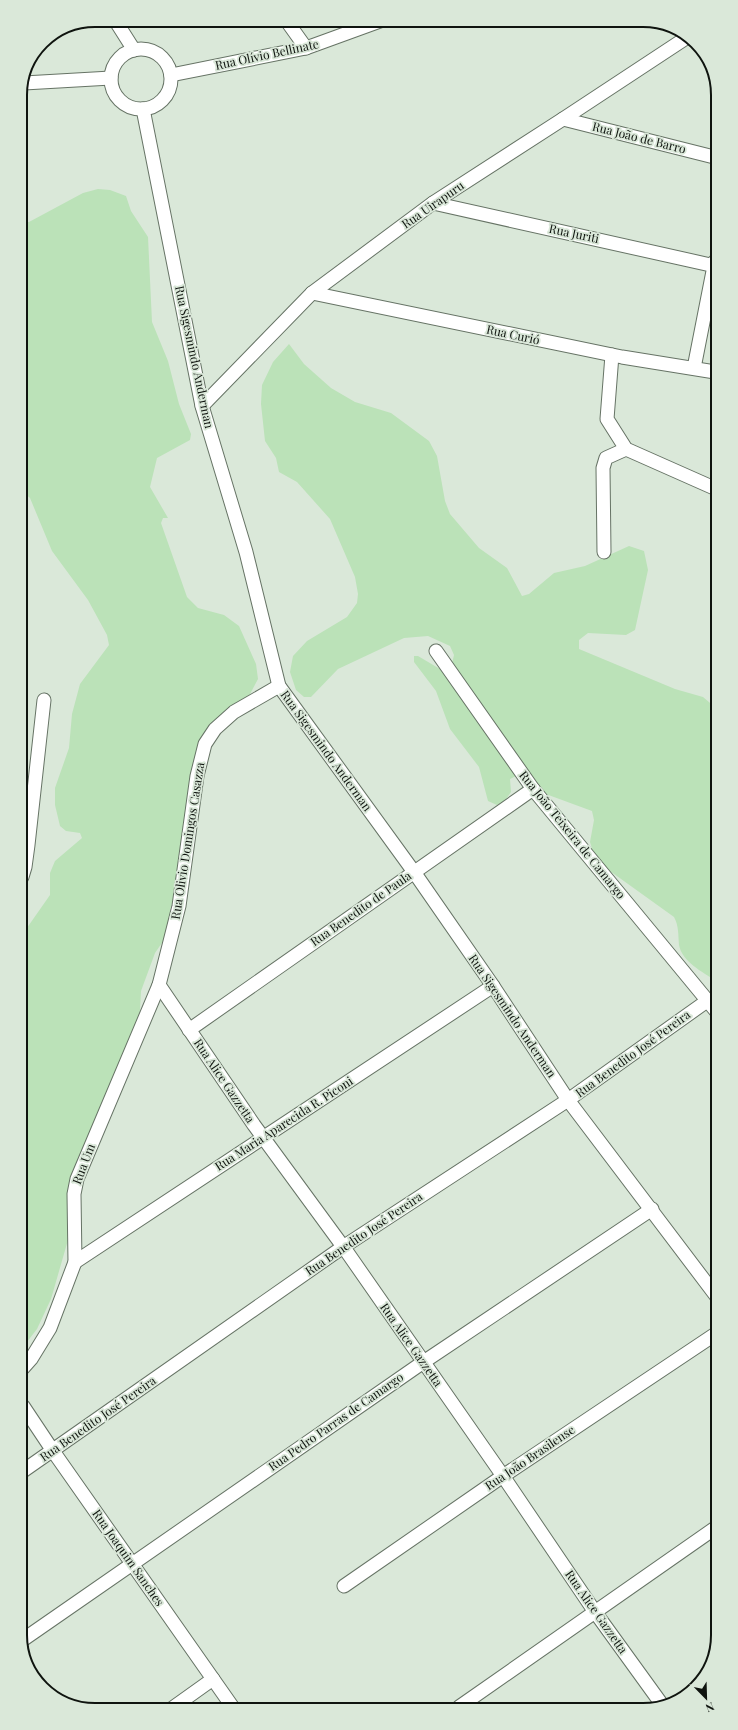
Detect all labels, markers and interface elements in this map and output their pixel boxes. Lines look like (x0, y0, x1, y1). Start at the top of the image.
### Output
street label: Rua Olívio Bellinate (213, 35, 320, 73)
street label: Rua João de Barro (591, 118, 688, 156)
street label: Rua Uirapuru (398, 177, 467, 232)
street label: Rua Juriti (548, 220, 601, 246)
street label: Rua Sigesmindo Anderman (172, 284, 218, 430)
street label: Rua Curió (485, 321, 542, 348)
street label: Rua Sigesmindo Anderman (278, 687, 376, 814)
street label: Rua Olivio Domingos Casazza (167, 761, 207, 921)
street label: Rua João Teixeira de Camargo (516, 767, 630, 902)
street label: Rua Benedito de Paula (307, 867, 414, 949)
street label: Rua Sigesmindo Anderman (465, 951, 560, 1080)
street label: Rua Benedito José Pereira (572, 1006, 693, 1100)
street label: Rua Alice Gazzetta (191, 1035, 259, 1126)
street label: Rua Maria Aparecida R. Piconi (211, 1072, 356, 1174)
street label: Rua Um (68, 1141, 98, 1186)
street label: Rua Benedito José Pereira (302, 1188, 425, 1278)
street label: Rua Alice Gazzetta (377, 1300, 447, 1389)
street label: Rua Pedro Parras de Camargo (265, 1368, 406, 1474)
street label: Rua Benedito José Pereira (36, 1372, 159, 1464)
street label: Rua João Brasilense (481, 1421, 577, 1493)
street label: Rua Joaquim Sanches (89, 1506, 168, 1609)
street label: Rua Alice Gazzetta (562, 1567, 632, 1656)
north arrow (686, 1678, 726, 1718)
text: N (703, 1699, 717, 1716)

